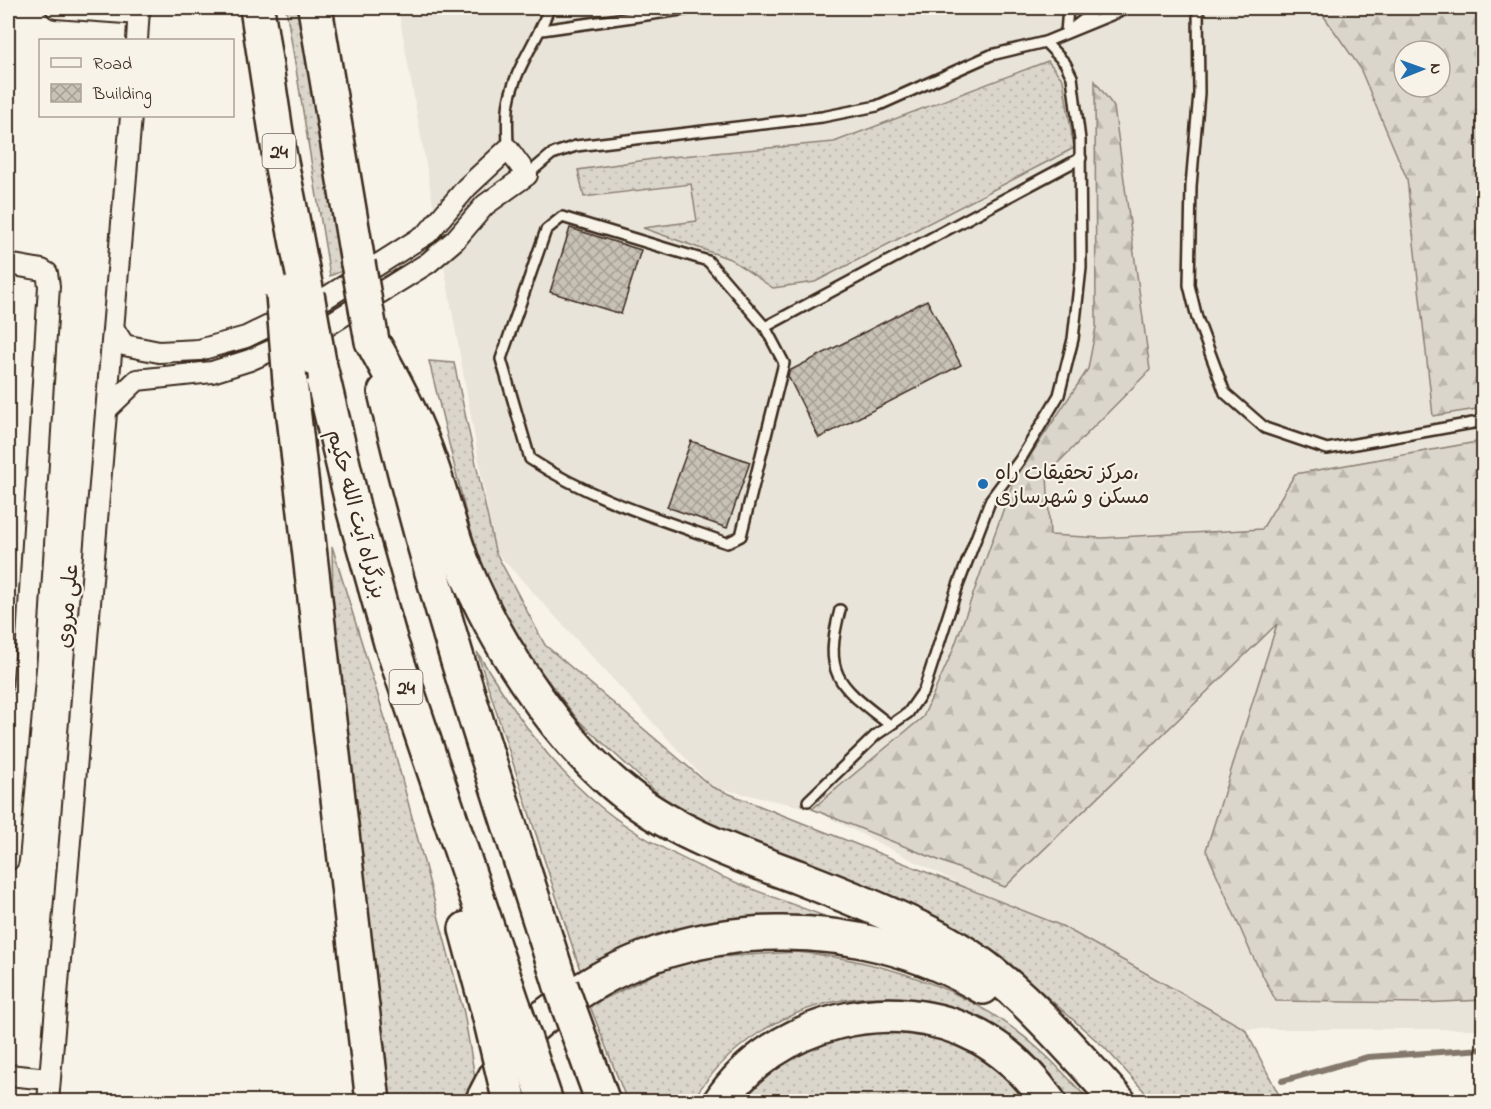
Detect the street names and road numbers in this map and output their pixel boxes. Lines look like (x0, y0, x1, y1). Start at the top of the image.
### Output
road number: 24 (262, 134, 296, 168)
street label: بزرگراه آیت الله حکیم (318, 427, 392, 602)
street label: علی مروی (50, 563, 88, 650)
road number: 24 (390, 670, 422, 704)

